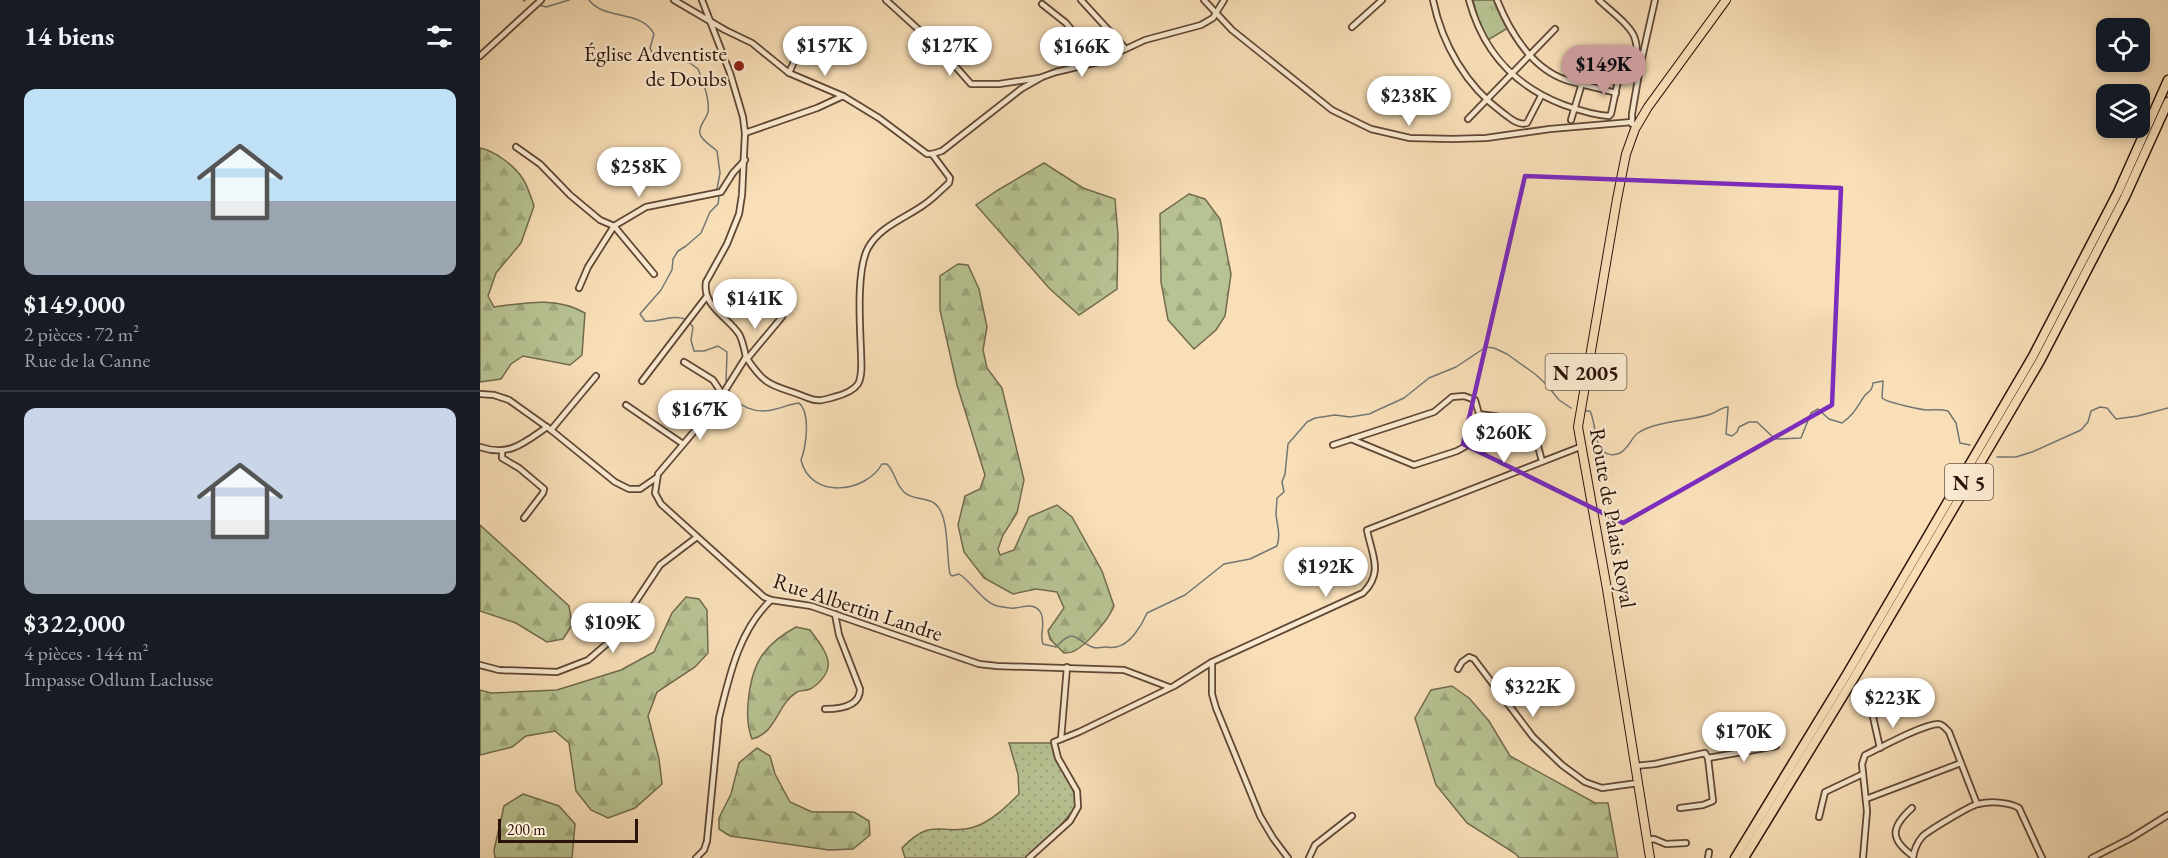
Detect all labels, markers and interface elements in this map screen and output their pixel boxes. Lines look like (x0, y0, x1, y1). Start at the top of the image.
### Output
map controls (2096, 18, 2150, 138)
button: locate (2096, 18, 2150, 72)
text: 14 biens (24, 19, 114, 53)
icon: filters (423, 20, 456, 53)
pin: $157K (783, 26, 867, 77)
pin: $127K (908, 26, 992, 77)
pin: $166K (1040, 27, 1124, 78)
text: $157K (797, 32, 853, 58)
text: $127K (922, 32, 978, 58)
text: $166K (1054, 33, 1110, 59)
place label: Église Adventiste de Doubs (584, 39, 727, 93)
pin: $149K (1562, 45, 1646, 96)
text: $149K (1576, 51, 1632, 77)
marker: Église Adventiste de Doubs (732, 59, 746, 73)
pin: $238K (1367, 76, 1451, 127)
text: $238K (1381, 82, 1437, 108)
button: layers (2096, 84, 2150, 138)
icon: home (186, 128, 294, 236)
pin: $258K (597, 147, 681, 198)
text: $258K (611, 153, 667, 179)
pin: $141K (713, 279, 797, 330)
text: $141K (727, 285, 783, 311)
text: $149,000 (24, 287, 125, 321)
text: 2 pièces · 72 m² (24, 321, 139, 347)
text: Rue de la Canne (24, 347, 150, 373)
road number: N 2005 (1546, 354, 1626, 390)
pin: $167K (658, 390, 742, 441)
text: $167K (672, 396, 728, 422)
pin: $260K (1462, 413, 1546, 464)
text: $260K (1476, 419, 1532, 445)
street label: Route de Palais Royal (1583, 426, 1643, 610)
icon: home (186, 447, 294, 555)
road number: N 5 (1945, 464, 1993, 500)
pin: $192K (1284, 547, 1368, 598)
text: $192K (1298, 553, 1354, 579)
street label: Rue Albertin Landre (770, 566, 947, 648)
pin: $109K (571, 603, 655, 654)
text: $322,000 (24, 606, 125, 640)
text: $109K (585, 609, 641, 635)
text: 4 pièces · 144 m² (24, 640, 149, 666)
text: Impasse Odlum Laclusse (24, 666, 213, 692)
pin: $322K (1491, 667, 1575, 718)
text: $322K (1505, 673, 1561, 699)
pin: $223K (1851, 678, 1935, 729)
text: $223K (1865, 684, 1921, 710)
pin: $170K (1702, 712, 1786, 763)
text: $170K (1716, 718, 1772, 744)
scale bar (498, 816, 638, 844)
text: 200 m (507, 819, 546, 840)

